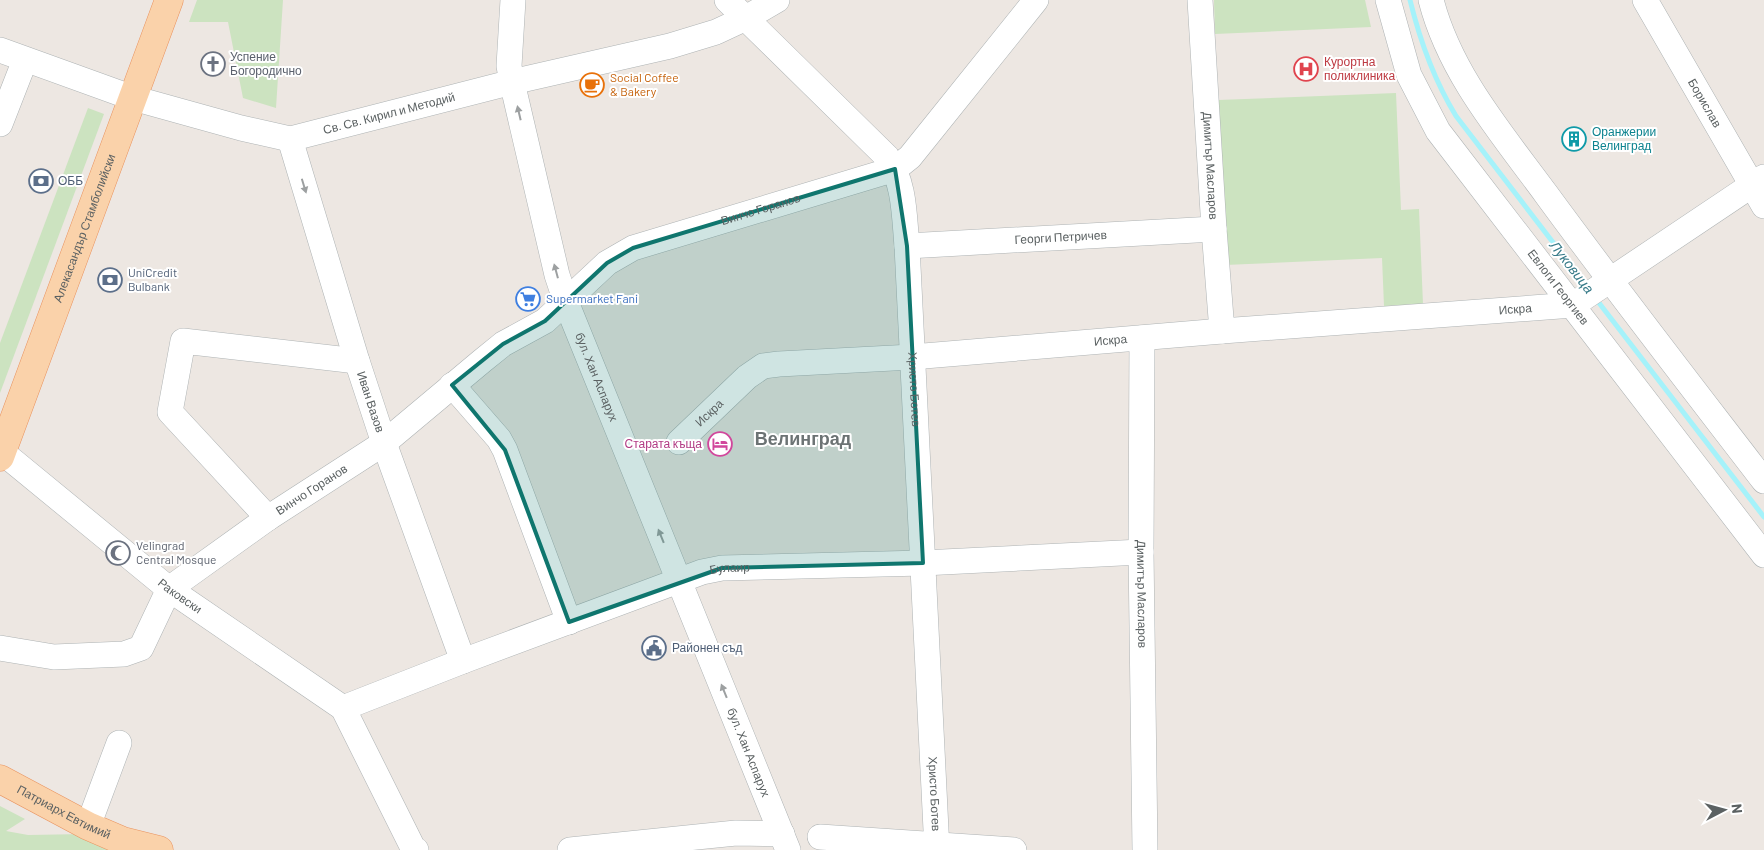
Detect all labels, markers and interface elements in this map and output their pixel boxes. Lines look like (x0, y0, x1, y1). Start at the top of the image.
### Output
place label: Успение Богородично (230, 49, 302, 78)
church icon: Успение Богородично (200, 51, 226, 77)
place label: Курортна поликлиника (1324, 54, 1396, 82)
hospital icon: Курортна поликлиника (1293, 56, 1319, 82)
place label: Social Coffee & Bakery (610, 70, 679, 98)
cafe icon: Social Coffee & Bakery (579, 72, 605, 98)
street label: Борислав (1686, 76, 1725, 129)
street label: Св. Св. Кирил и Методий (321, 89, 456, 136)
one-way arrow (515, 106, 523, 121)
street label: Димитър Масларов (1200, 111, 1221, 220)
place label: Оранжерии Велинград (1592, 124, 1656, 153)
building icon: Оранжерии Велинград (1561, 126, 1587, 152)
street label: Алекасандър Стамболийски (50, 152, 118, 304)
bank icon: ОББ (28, 168, 54, 194)
place label: ОББ (58, 173, 83, 187)
one-way arrow (301, 179, 309, 194)
street label: Винчо Горанов (719, 190, 802, 227)
street label: Георги Петричев (1014, 227, 1107, 246)
water label: Луковица (1546, 236, 1598, 297)
street label: Евлоги Георгиев (1526, 246, 1592, 327)
one-way arrow (552, 264, 560, 279)
place label: UniCredit Bulbank (128, 265, 177, 293)
bank icon: UniCredit Bulbank (97, 267, 123, 293)
supermarket icon: Supermarket Fani (515, 286, 541, 312)
place label: Supermarket Fani (546, 291, 638, 305)
street label: Искра (1498, 300, 1533, 316)
street label: бул. Хан Аспарух (573, 330, 622, 423)
street label: Искра (1093, 331, 1128, 348)
street label: Христо Ботев (906, 352, 924, 427)
street label: Иван Вазов (355, 369, 388, 434)
street label: Искра (692, 395, 726, 429)
district label: Велинград (755, 427, 852, 449)
hotel icon: Старата къща (707, 431, 733, 457)
place label: Старата къща (624, 436, 702, 451)
street label: Винчо Горанов (273, 461, 349, 517)
one-way arrow (657, 529, 665, 543)
place label: Velingrad Central Mosque (136, 538, 217, 566)
mosque icon: Velingrad Central Mosque (105, 540, 131, 566)
street label: Димитър Масларов (1134, 540, 1150, 648)
street label: Булаир (708, 559, 750, 576)
street label: Раковски (156, 575, 205, 616)
public building icon: Районен съд (641, 635, 667, 661)
place label: Районен съд (672, 640, 743, 655)
one-way arrow (720, 683, 728, 698)
street label: бул. Хан Аспарух (725, 706, 774, 799)
street label: Христо Ботев (926, 756, 944, 831)
street label: Патриарх Евтимий (15, 781, 113, 841)
north arrow (1699, 785, 1749, 835)
text: N (1728, 803, 1746, 814)

